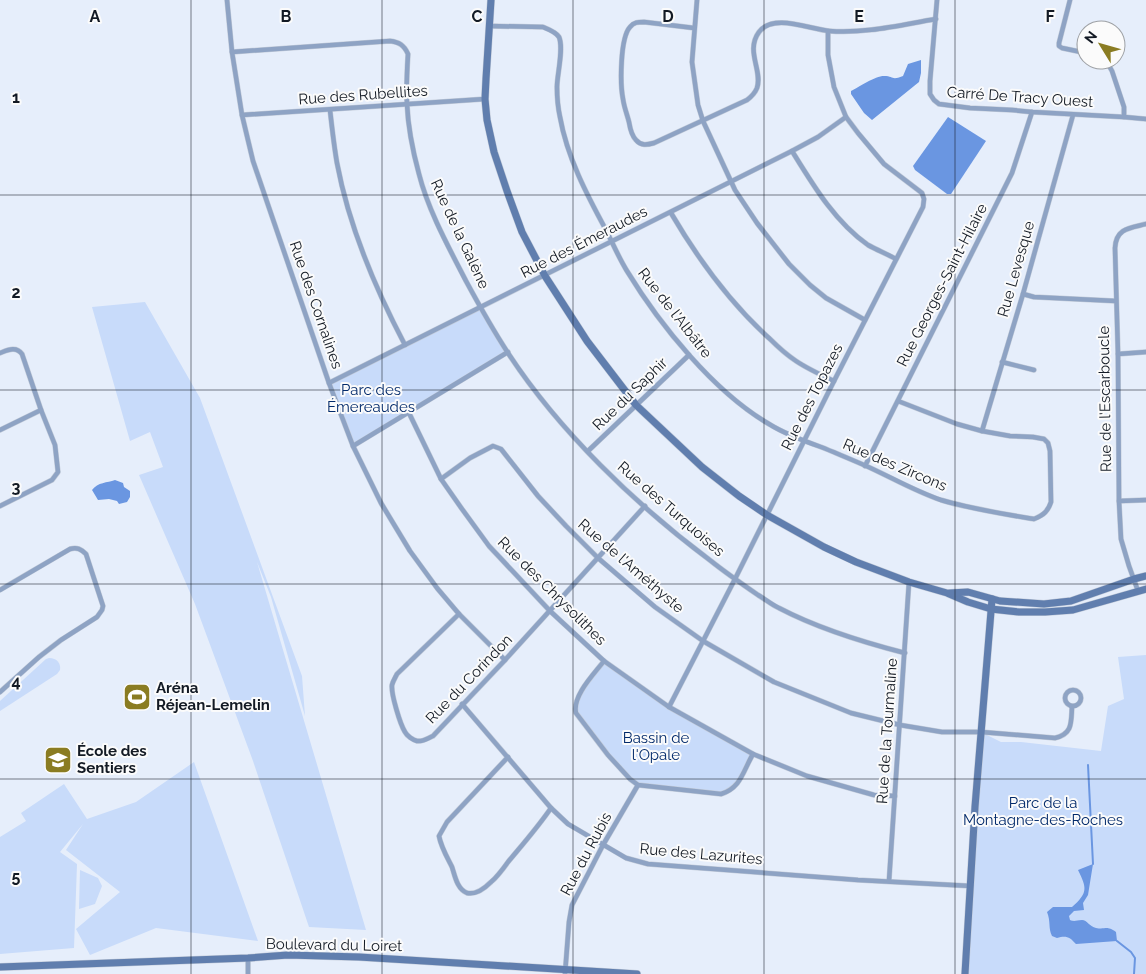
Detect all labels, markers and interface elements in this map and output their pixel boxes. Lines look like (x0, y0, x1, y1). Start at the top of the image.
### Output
text: A (90, 7, 101, 26)
text: B (281, 7, 292, 26)
text: C (472, 7, 483, 26)
text: D (662, 7, 674, 26)
text: E (854, 7, 864, 26)
text: F (1045, 7, 1055, 26)
north arrow (1076, 20, 1126, 70)
text: N (1081, 28, 1100, 46)
street label: Rue des Rubellites (298, 82, 428, 108)
street label: Carré De Tracy Ouest (946, 83, 1094, 111)
text: 1 (12, 88, 20, 107)
street label: Rue de la Galène (427, 176, 493, 292)
street label: Rue Georges-Saint-Hilaire (893, 200, 991, 370)
street label: Rue des Émeraudes (518, 202, 650, 282)
street label: Rue Levesque (994, 219, 1038, 319)
street label: Rue des Cornalines (286, 239, 346, 371)
street label: Rue de l'Albâtre (634, 264, 716, 362)
text: 2 (11, 283, 21, 302)
street label: Rue de l'Escarboucle (1095, 326, 1115, 472)
street label: Rue des Topazes (777, 341, 847, 453)
street label: Rue du Saphir (589, 353, 672, 434)
park label: Parc des Émereaudes (327, 381, 415, 416)
street label: Rue des Zircons (840, 435, 950, 495)
street label: Rue des Turquoises (614, 458, 728, 560)
text: 3 (12, 478, 21, 497)
street label: Rue de l'Améthyste (574, 515, 688, 617)
street label: Rue des Chrysolithes (494, 533, 610, 649)
street label: Rue du Corindon (422, 631, 516, 727)
street label: Rue de la Tourmaline (873, 657, 901, 805)
text: 4 (11, 672, 21, 691)
place label: Aréna Réjean‑Lemelin (156, 679, 270, 714)
sports icon: Aréna Réjean‑Lemelin (122, 682, 152, 712)
park label: Bassin de l'Opale (623, 729, 690, 764)
place label: École des Sentiers (77, 742, 147, 777)
school or university icon: École des Sentiers (43, 745, 73, 775)
park label: Parc de la Montagne-des-Roches (963, 794, 1123, 829)
street label: Rue du Rubis (557, 809, 615, 899)
street label: Rue des Lazurites (639, 840, 763, 868)
text: 5 (12, 867, 21, 886)
street label: Boulevard du Loiret (266, 935, 402, 955)

